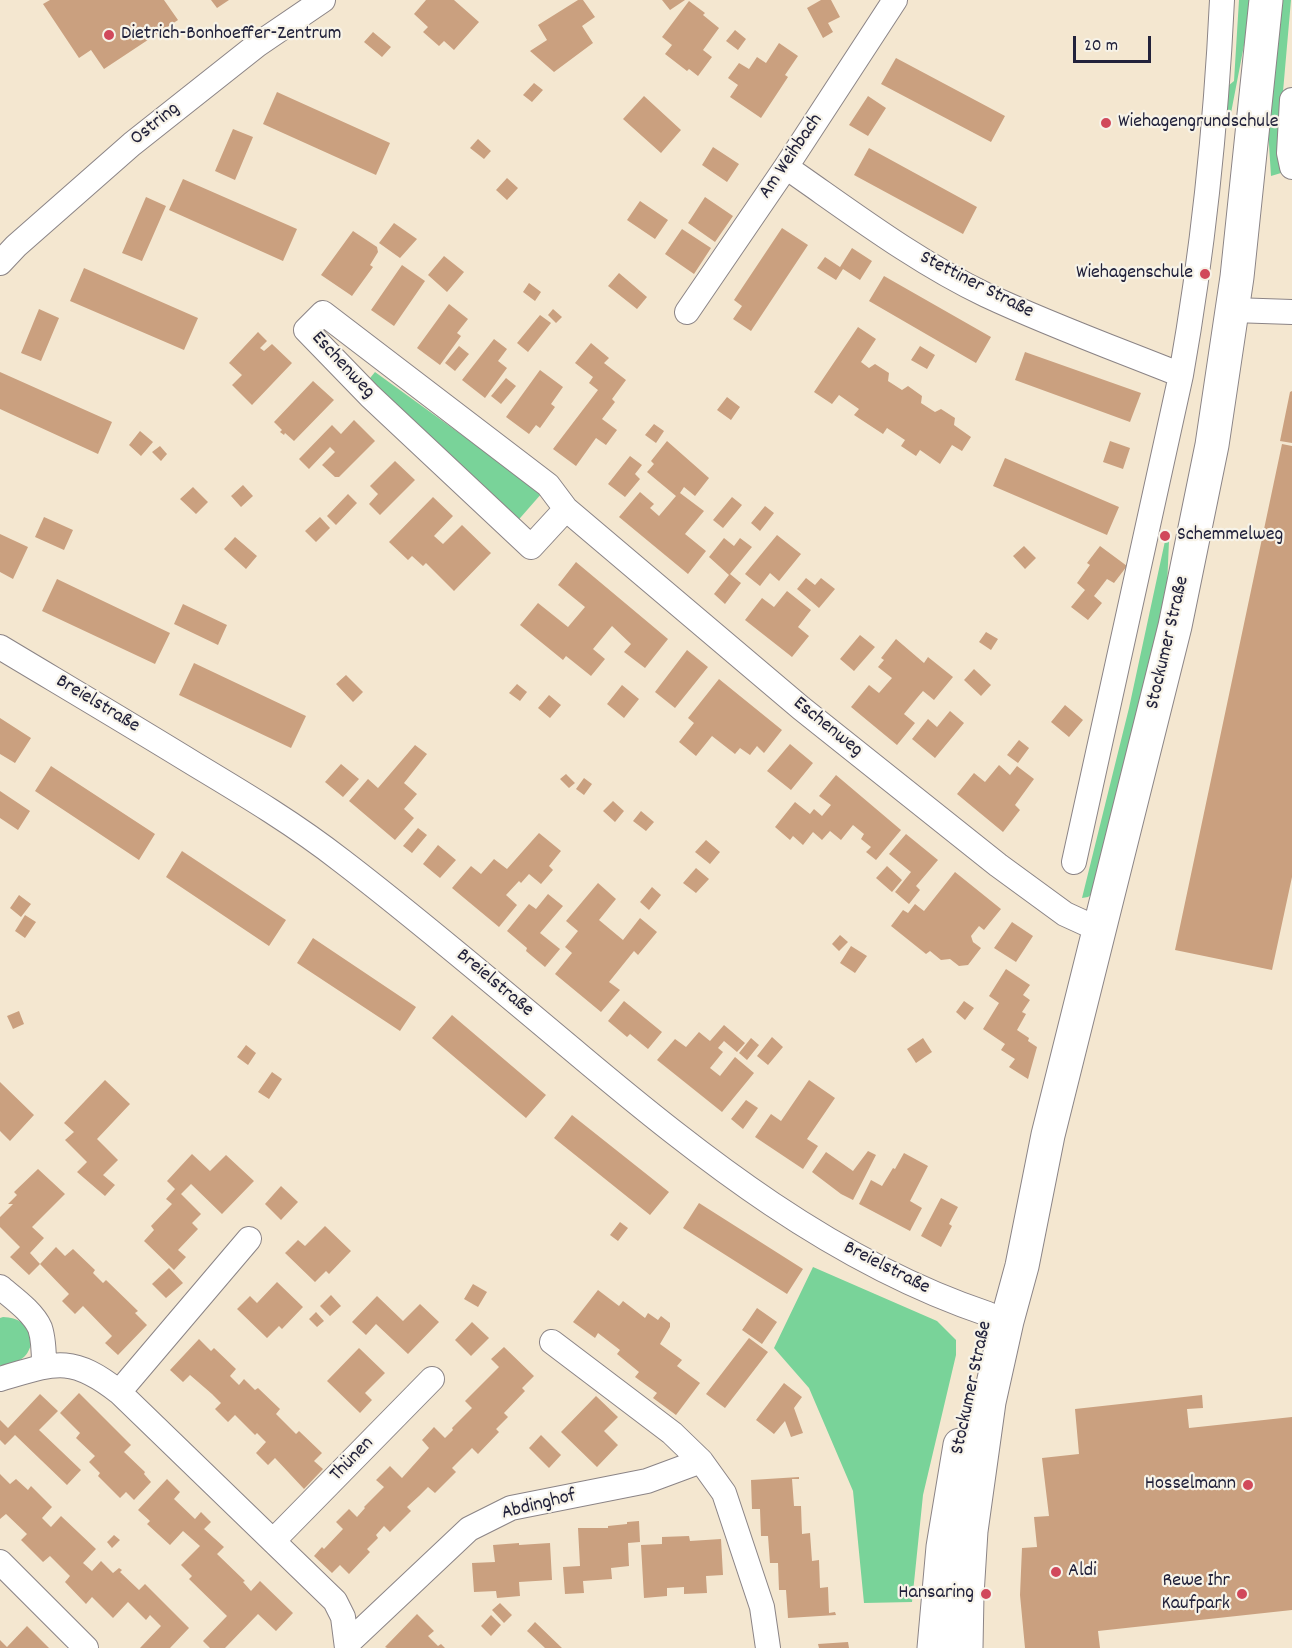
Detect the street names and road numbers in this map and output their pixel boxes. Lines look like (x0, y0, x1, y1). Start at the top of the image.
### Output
street label: Ostring (127, 98, 185, 152)
street label: Am Weihbach (755, 110, 829, 204)
street label: Stettiner Straße (915, 247, 1037, 325)
street label: Eschenweg (305, 327, 379, 405)
street label: Stockumer Straße (1142, 574, 1196, 712)
street label: Breielstraße (51, 671, 143, 739)
street label: Eschenweg (787, 693, 867, 763)
street label: Breielstraße (450, 945, 538, 1023)
street label: Breielstraße (839, 1237, 933, 1301)
street label: Stockumer Straße (947, 1319, 999, 1457)
street label: Thünen (326, 1433, 380, 1487)
street label: Abdinghof (499, 1485, 579, 1527)

